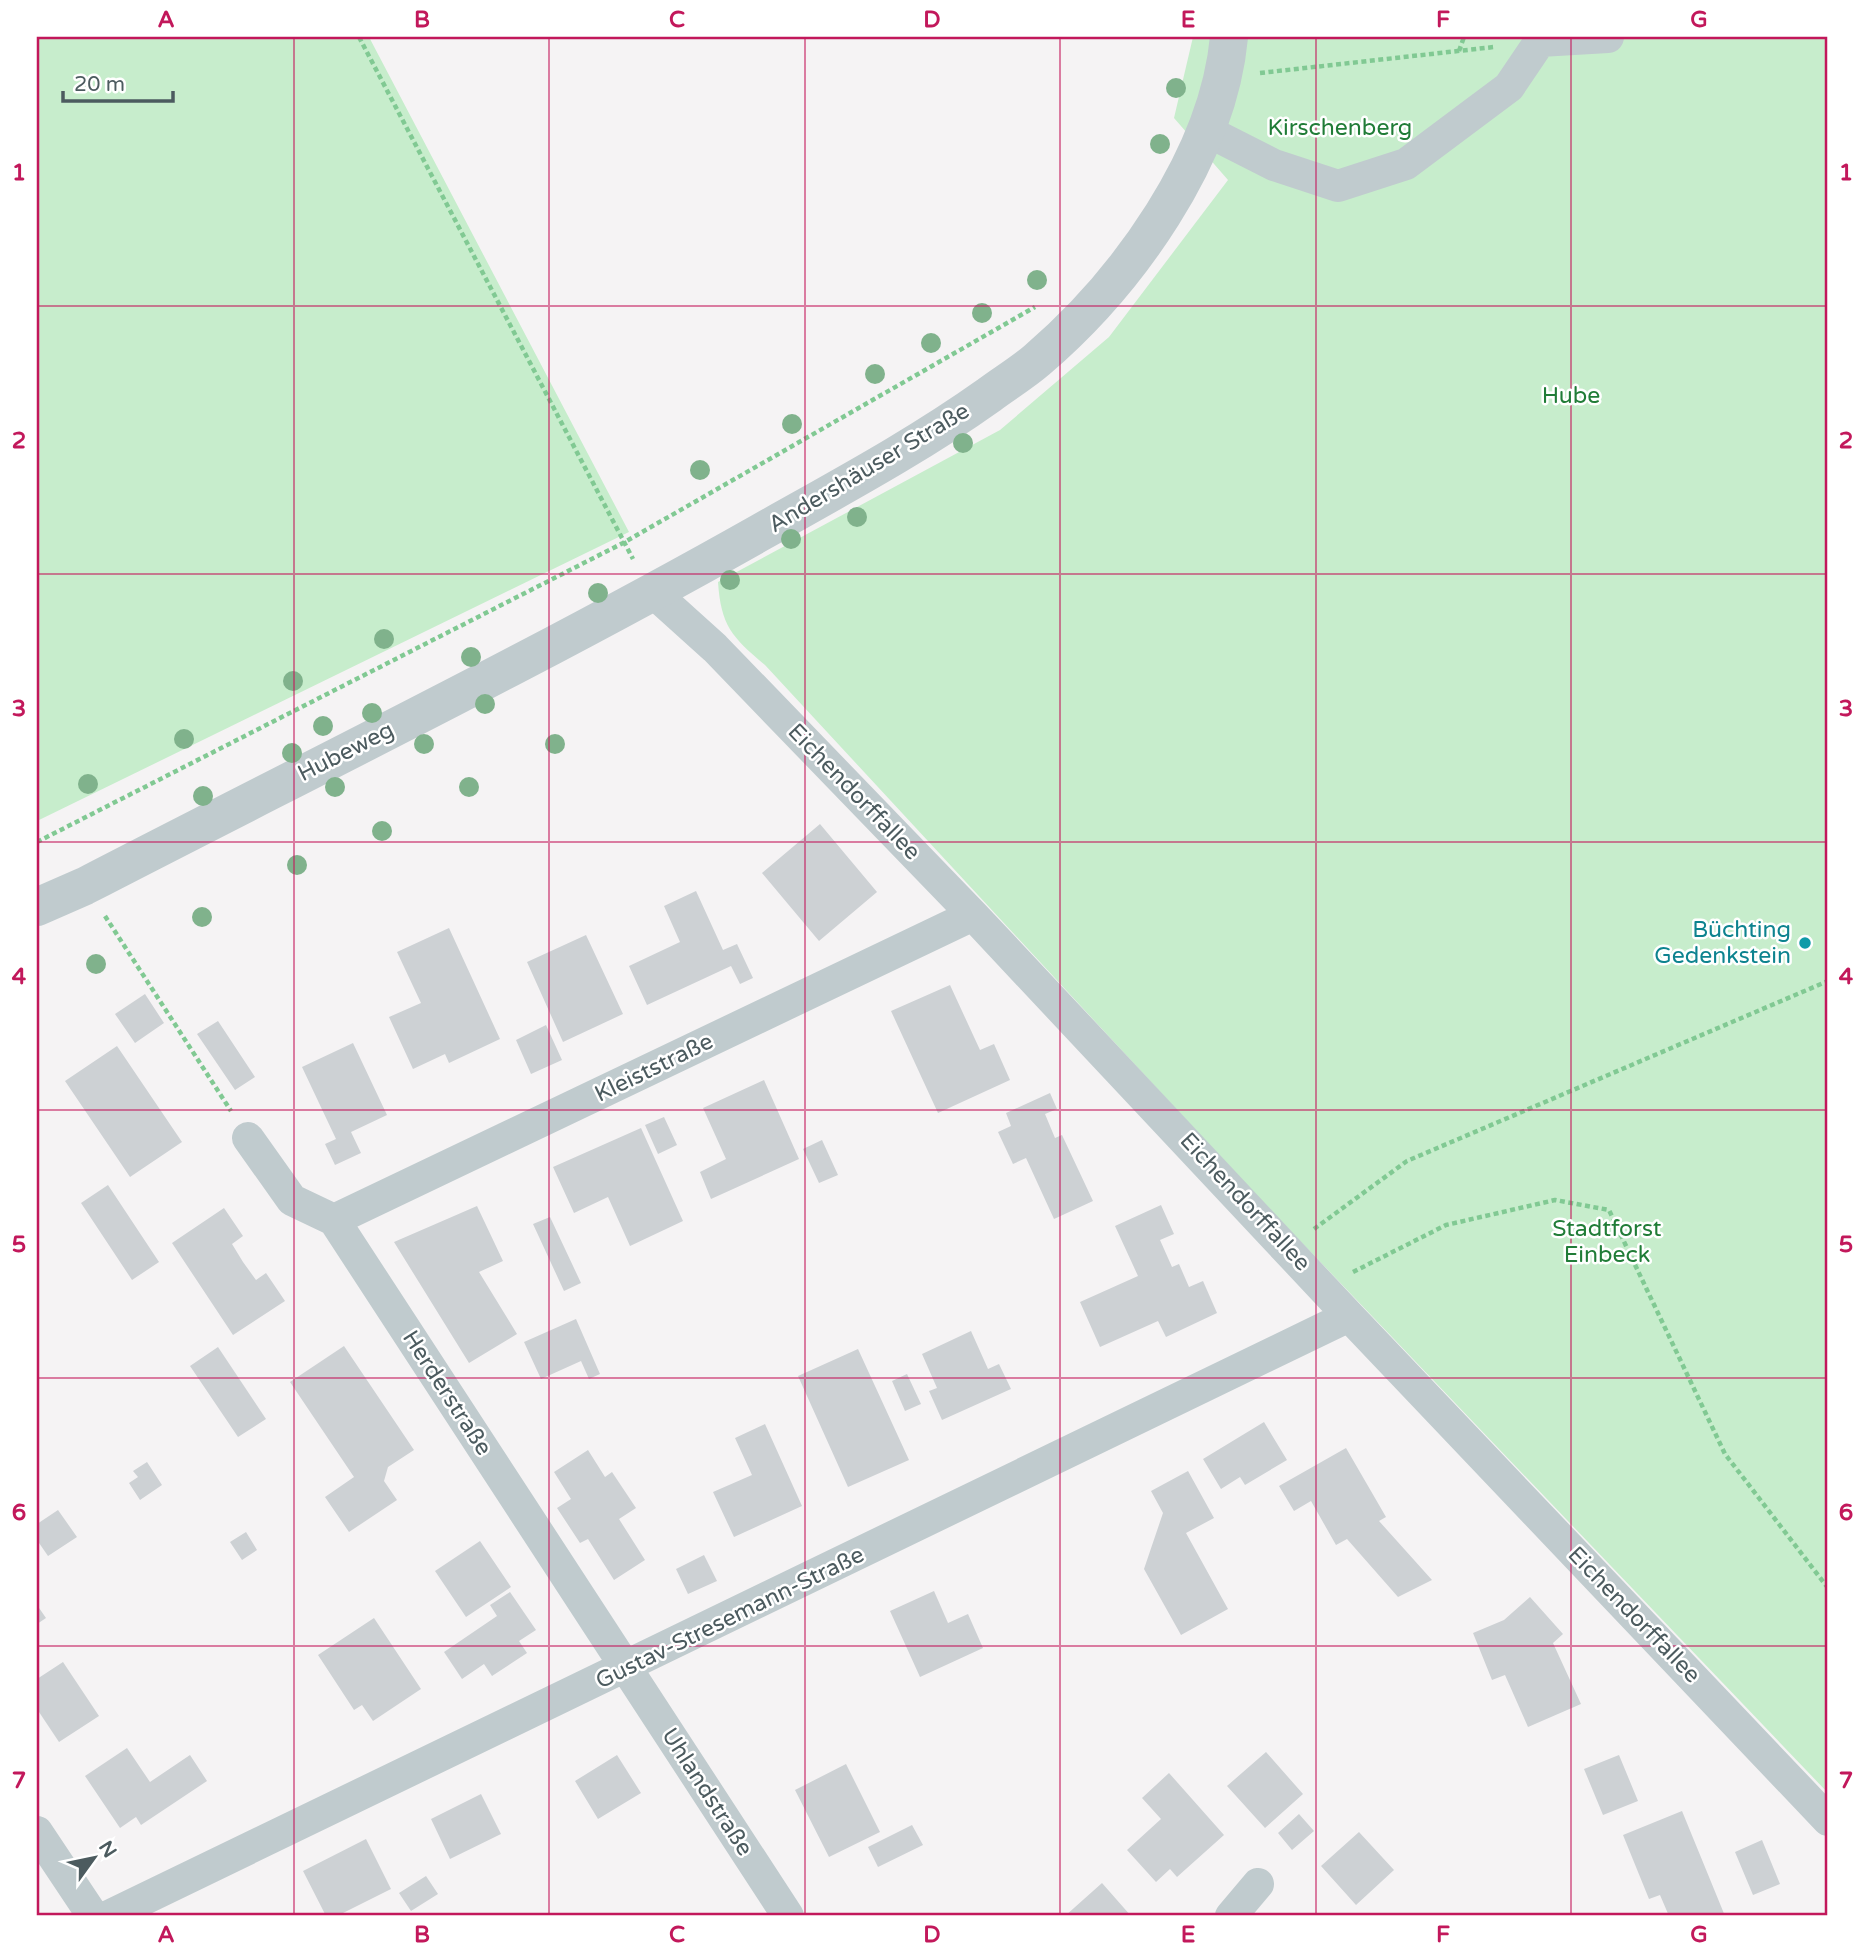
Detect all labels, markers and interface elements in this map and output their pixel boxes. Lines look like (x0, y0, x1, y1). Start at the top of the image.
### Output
text: A (157, 6, 175, 34)
text: B (414, 6, 430, 34)
text: C (669, 6, 685, 34)
text: D (923, 6, 941, 34)
text: E (1181, 6, 1195, 34)
text: F (1436, 6, 1450, 34)
text: G (1690, 6, 1708, 34)
scale bar (63, 60, 173, 104)
text: 20 m (74, 72, 125, 97)
park label: Kirschenberg (1268, 114, 1412, 142)
text: 1 (12, 159, 26, 187)
text: 1 (1839, 159, 1853, 187)
park label: Hube (1542, 382, 1600, 410)
street label: Andershäuser Straße (764, 397, 974, 539)
text: 2 (12, 427, 26, 455)
text: 2 (1839, 427, 1853, 455)
text: 3 (12, 695, 26, 723)
text: 3 (1839, 695, 1853, 723)
street label: Hubeweg (293, 716, 399, 788)
street label: Eichendorffallee (782, 718, 926, 866)
place label: Büchting Gedenkstein (1654, 916, 1791, 970)
marker: Büchting Gedenkstein (1797, 935, 1813, 951)
text: 4 (12, 963, 27, 991)
text: 4 (1839, 963, 1854, 991)
street label: Kleiststraße (590, 1027, 718, 1109)
street label: Eichendorffallee (1174, 1127, 1316, 1277)
park label: Stadtforst Einbeck (1552, 1215, 1662, 1269)
text: 5 (12, 1231, 26, 1259)
text: 5 (1839, 1231, 1853, 1259)
street label: Herderstraße (396, 1325, 498, 1461)
text: 6 (12, 1499, 26, 1527)
text: 6 (1839, 1499, 1853, 1527)
street label: Gustav-Stresemann-Straße (591, 1541, 869, 1695)
street label: Eichendorffallee (1562, 1541, 1706, 1689)
street label: Uhlandstraße (655, 1723, 759, 1861)
text: 7 (12, 1767, 26, 1795)
text: 7 (1839, 1767, 1853, 1795)
north arrow (60, 1824, 130, 1894)
text: N (94, 1837, 121, 1862)
text: A (157, 1921, 175, 1949)
text: B (414, 1921, 430, 1949)
text: C (669, 1921, 685, 1949)
text: D (923, 1921, 941, 1949)
text: E (1181, 1921, 1195, 1949)
text: F (1436, 1921, 1450, 1949)
text: G (1690, 1921, 1708, 1949)

